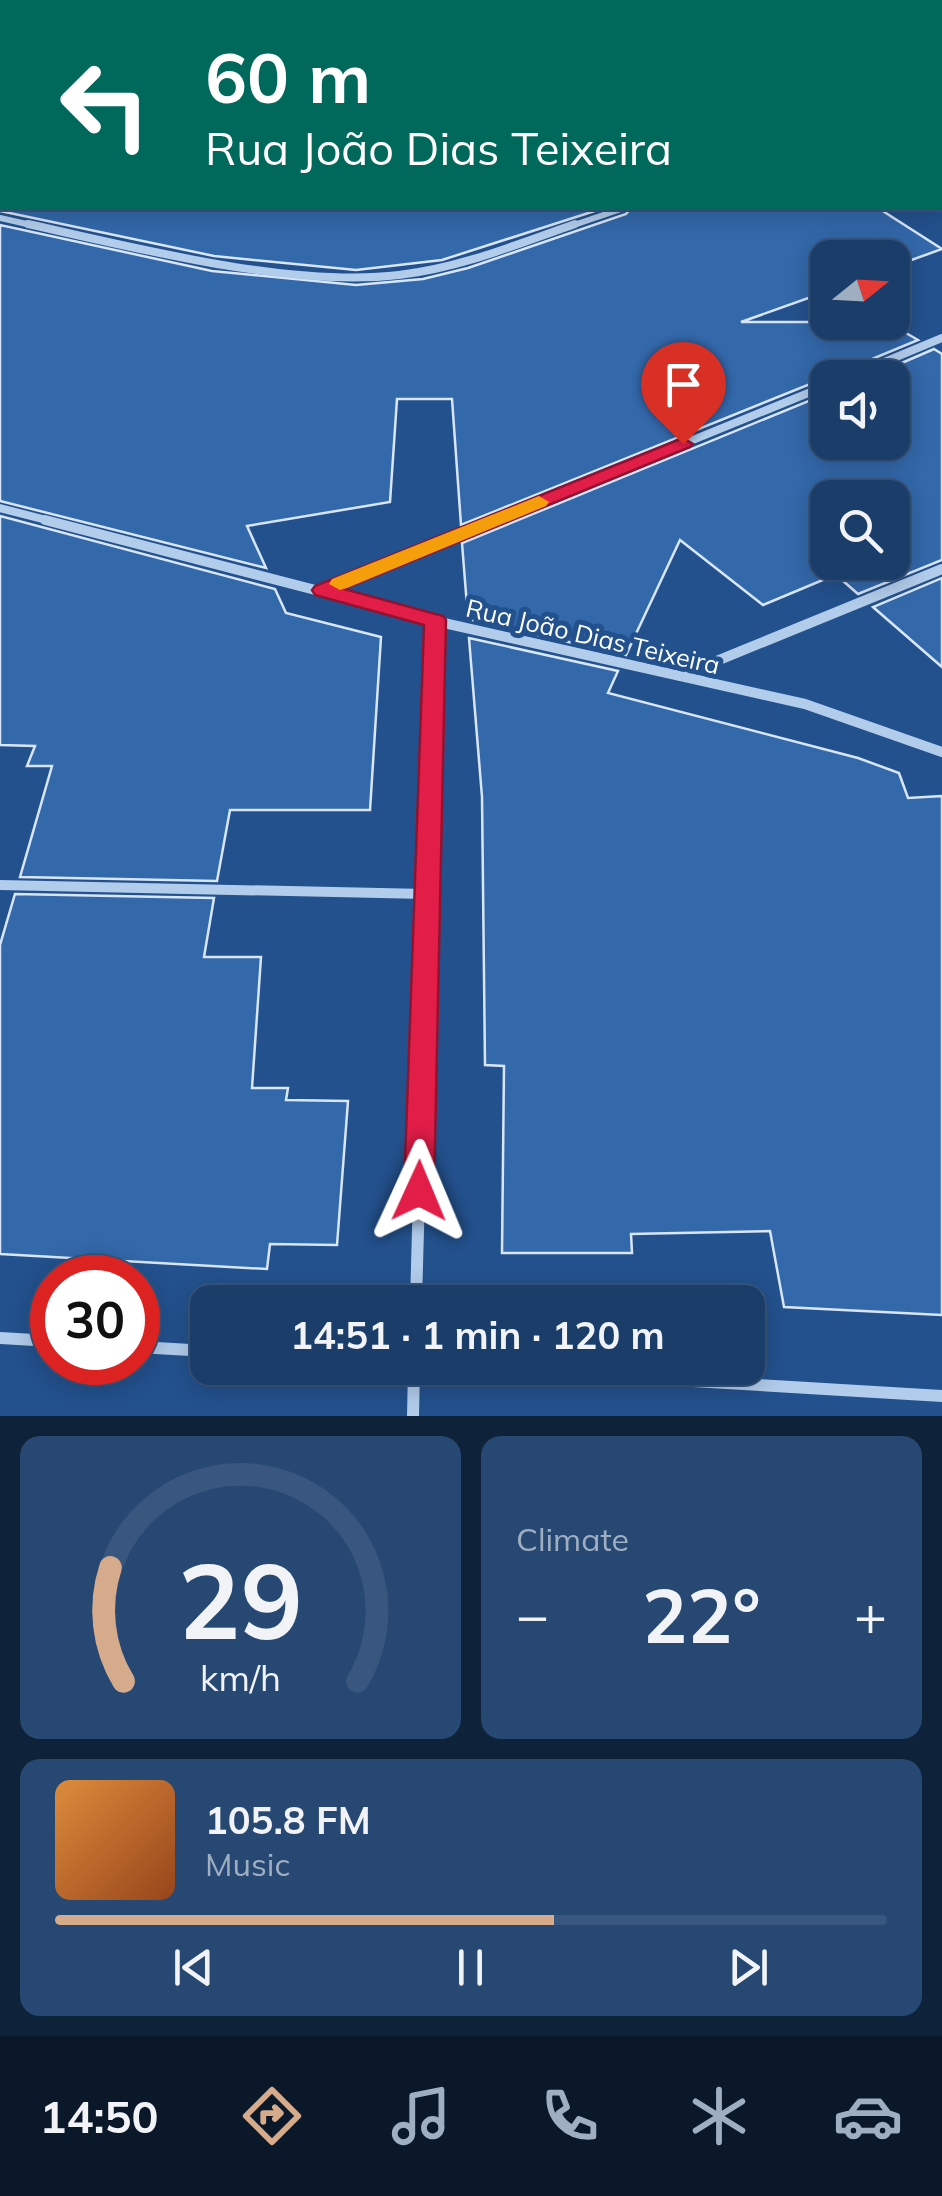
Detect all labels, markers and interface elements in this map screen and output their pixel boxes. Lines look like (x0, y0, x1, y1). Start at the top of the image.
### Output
text: 60 m (205, 33, 371, 121)
icon: left (40, 40, 170, 170)
text: Rua João Dias Teixeira (205, 120, 672, 176)
north arrow (810, 240, 910, 340)
map controls (810, 240, 910, 580)
pin (641, 342, 726, 445)
icon: arrive (656, 357, 711, 412)
button: sound (810, 360, 910, 460)
button: search (810, 480, 910, 580)
street label: Rua João Dias Teixeira (463, 592, 723, 680)
position arrow (367, 1139, 471, 1243)
speed limit sign: 30 (30, 1255, 160, 1385)
text: 14:51 · 1 min · 120 m (290, 1311, 665, 1359)
text: Climate (516, 1519, 629, 1559)
text: 29 (178, 1534, 303, 1665)
text: 22° (642, 1568, 761, 1662)
text: − (516, 1580, 549, 1649)
text: + (854, 1580, 887, 1649)
text: km/h (200, 1655, 281, 1700)
text: 105.8 FM (205, 1796, 371, 1844)
text: Music (205, 1844, 290, 1884)
icon: previous (166, 1940, 221, 1995)
icon: pause (443, 1940, 498, 1995)
icon: next (721, 1940, 776, 1995)
icon: directions (237, 2081, 307, 2151)
icon: music (386, 2081, 456, 2151)
icon: phone (535, 2081, 605, 2151)
icon: climate (684, 2081, 754, 2151)
icon: car (833, 2081, 903, 2151)
text: 14:50 (39, 2088, 159, 2144)

